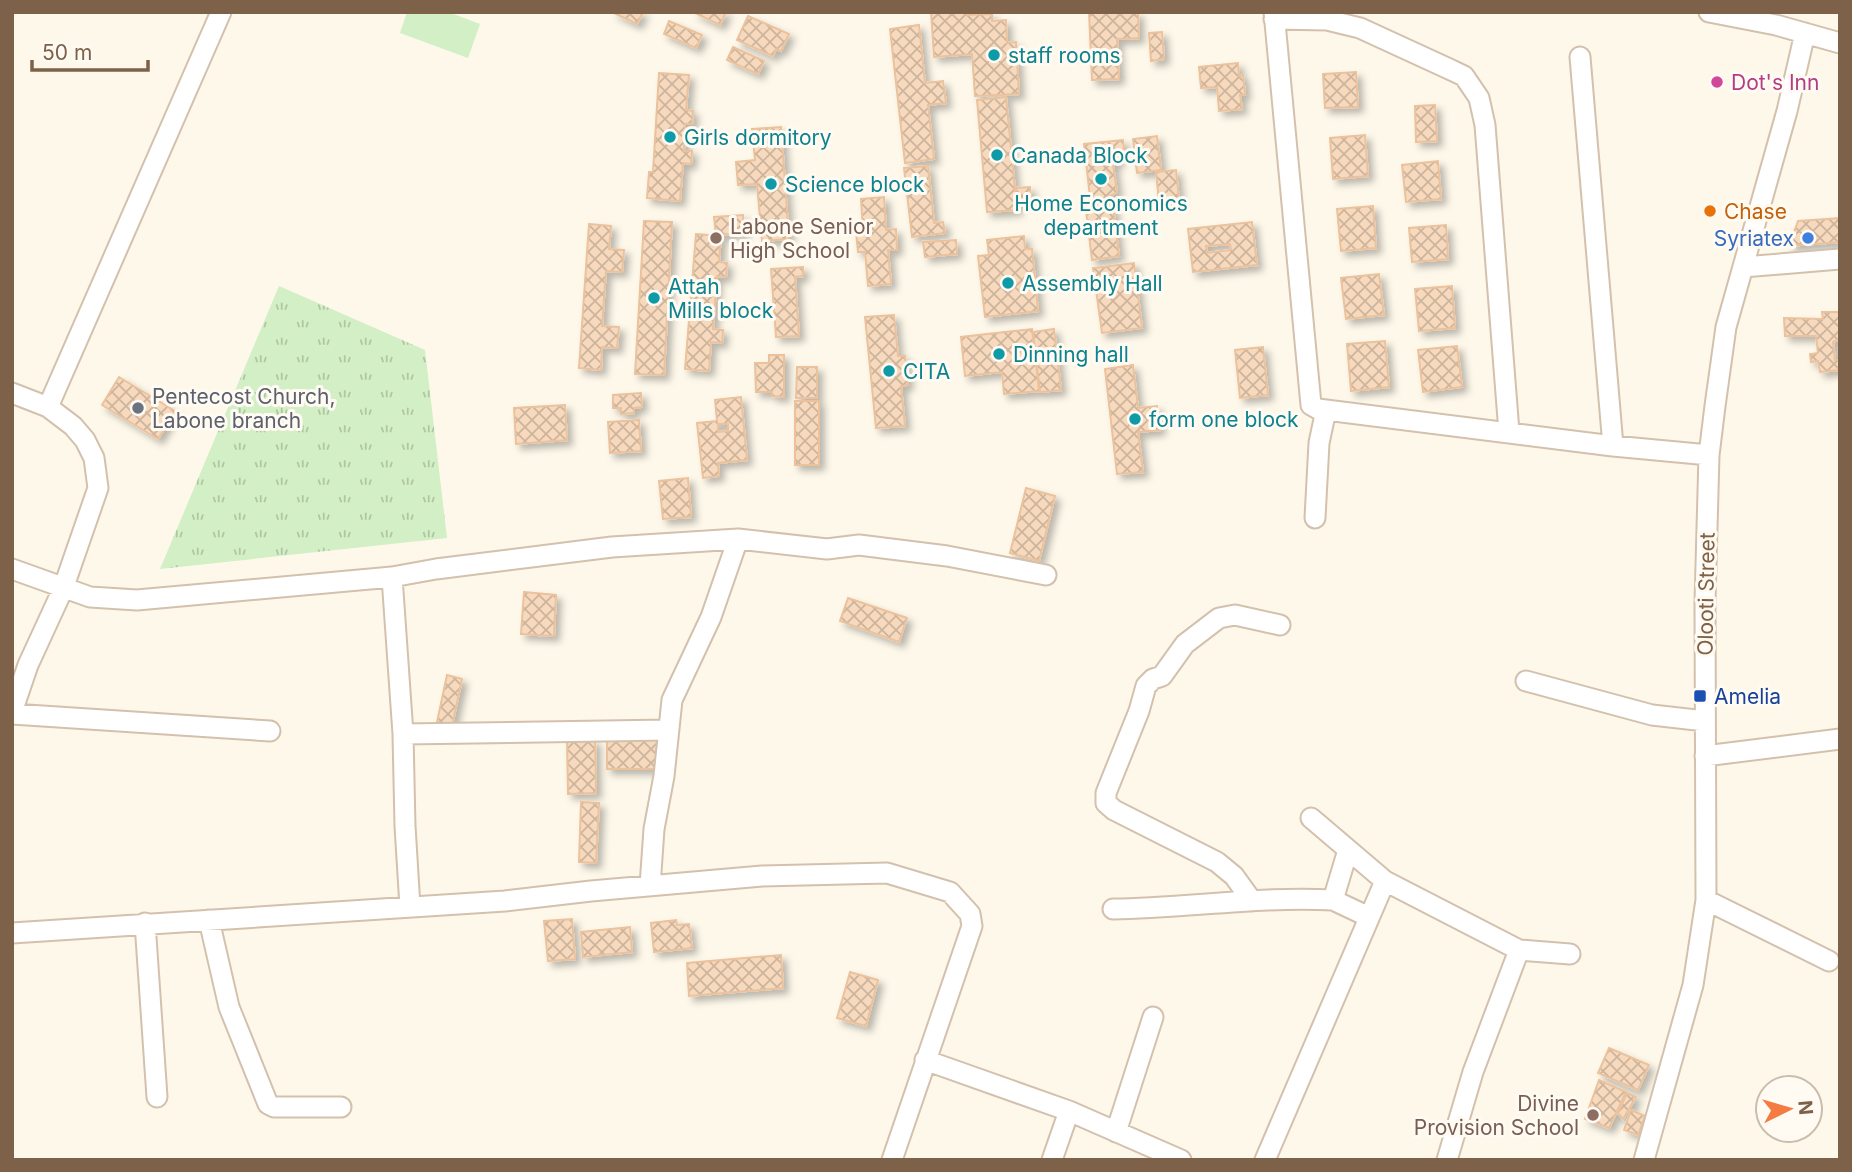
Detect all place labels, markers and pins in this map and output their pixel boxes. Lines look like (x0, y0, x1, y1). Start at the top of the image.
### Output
place label: staff rooms (1008, 43, 1121, 68)
marker: staff rooms (986, 47, 1002, 63)
place label: Dot's Inn (1731, 70, 1819, 95)
marker: Dot's Inn (1709, 74, 1725, 90)
place label: Girls dormitory (684, 125, 832, 150)
marker: Girls dormitory (662, 129, 678, 145)
place label: Canada Block (1011, 143, 1148, 168)
marker: Canada Block (989, 147, 1005, 163)
marker: Home Economics department (1093, 171, 1109, 187)
place label: Science block (785, 172, 925, 197)
marker: Science block (763, 176, 779, 192)
place label: Home Economics department (1014, 191, 1188, 240)
place label: Chase (1724, 199, 1787, 224)
marker: Chase (1702, 203, 1718, 219)
place label: Labone Senior High School (730, 214, 873, 263)
place label: Syriatex (1714, 226, 1794, 251)
marker: Labone Senior High School (708, 230, 724, 246)
marker: Syriatex (1800, 230, 1816, 246)
place label: Assembly Hall (1022, 271, 1163, 296)
place label: Attah Mills block (668, 274, 774, 323)
marker: Assembly Hall (1000, 275, 1016, 291)
marker: Attah Mills block (646, 290, 662, 306)
place label: Dinning hall (1013, 342, 1129, 367)
marker: Dinning hall (991, 346, 1007, 362)
place label: CITA (903, 359, 950, 384)
marker: CITA (881, 363, 897, 379)
place label: Pentecost Church, Labone branch (152, 384, 336, 433)
marker: Pentecost Church, Labone branch (130, 400, 146, 416)
place label: form one block (1149, 407, 1299, 432)
marker: form one block (1127, 411, 1143, 427)
place label: Amelia (1714, 684, 1781, 709)
marker: Amelia (1692, 688, 1708, 704)
place label: Divine Provision School (1414, 1091, 1579, 1140)
marker: Divine Provision School (1585, 1107, 1601, 1123)

